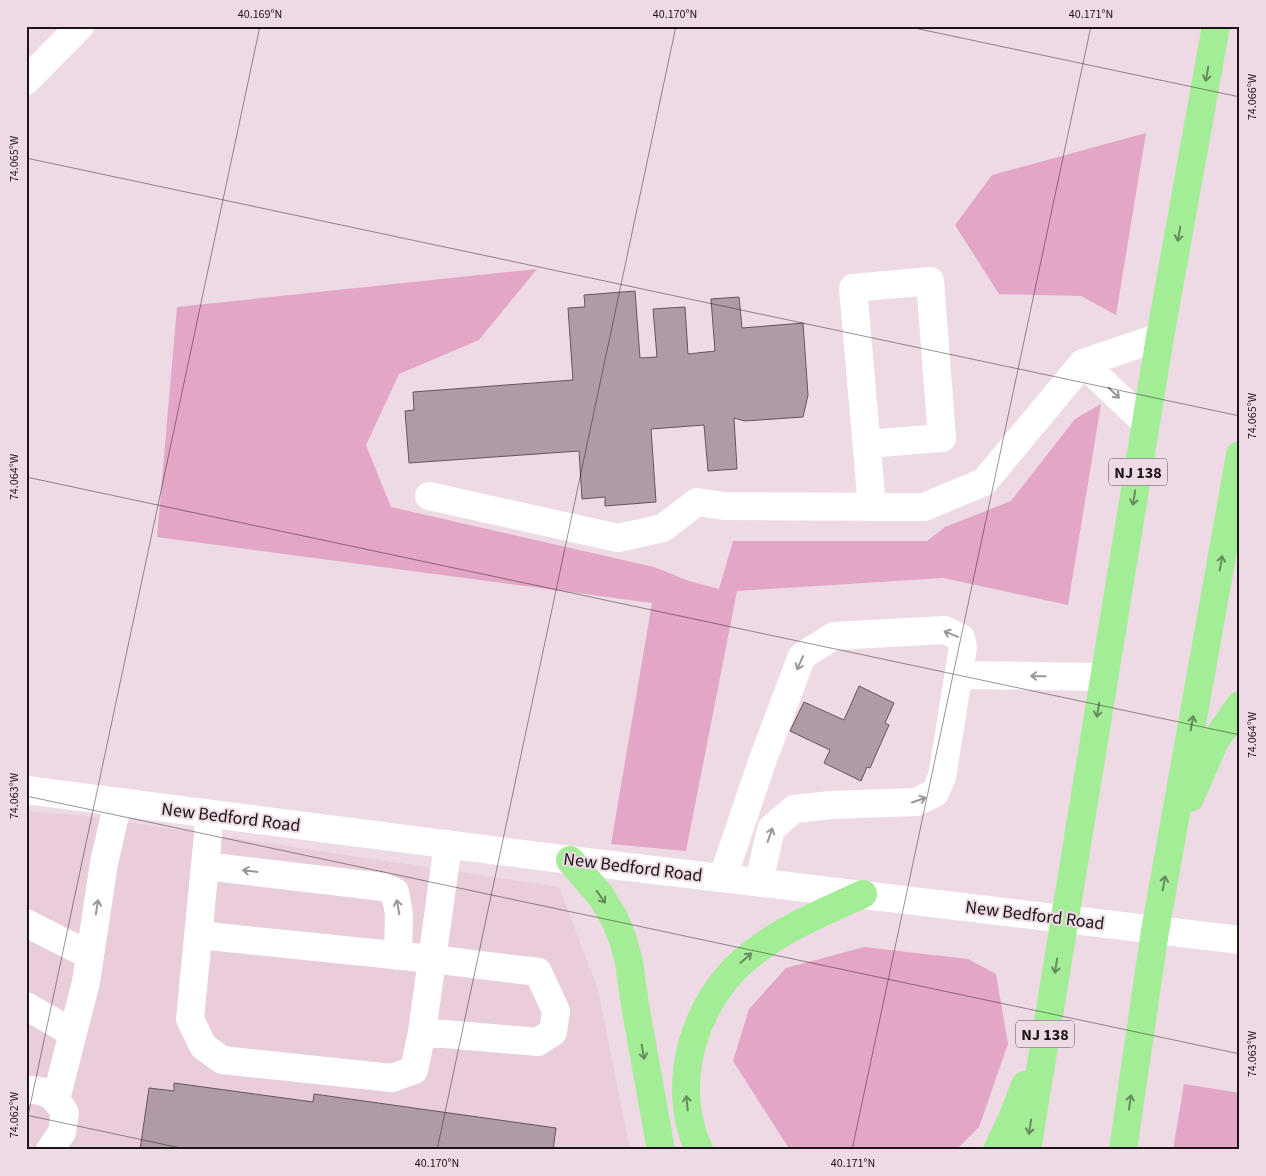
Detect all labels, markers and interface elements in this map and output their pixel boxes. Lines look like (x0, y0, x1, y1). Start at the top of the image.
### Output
text: 40.169°N (238, 6, 282, 23)
text: 40.170°N (653, 6, 697, 23)
text: 40.171°N (1069, 6, 1113, 23)
one-way arrow (1202, 66, 1212, 82)
text: 74.066°W (1244, 73, 1261, 120)
text: 74.065°W (6, 135, 23, 182)
one-way arrow (1173, 226, 1183, 242)
one-way arrow (1108, 387, 1121, 399)
text: 74.065°W (1244, 392, 1261, 439)
text: 74.064°W (6, 453, 23, 500)
road number: NJ 138 (1109, 458, 1167, 486)
one-way arrow (1128, 489, 1138, 505)
one-way arrow (1216, 555, 1226, 571)
one-way arrow (944, 628, 959, 638)
one-way arrow (795, 655, 805, 670)
one-way arrow (1030, 671, 1046, 681)
one-way arrow (1093, 702, 1103, 718)
text: 74.064°W (1244, 711, 1261, 758)
one-way arrow (1188, 715, 1198, 731)
text: 74.063°W (6, 772, 23, 819)
one-way arrow (911, 794, 927, 804)
street label: New Bedford Road (160, 797, 302, 838)
one-way arrow (766, 828, 775, 843)
street label: New Bedford Road (562, 847, 704, 888)
one-way arrow (242, 866, 258, 876)
one-way arrow (1159, 875, 1169, 891)
one-way arrow (596, 890, 606, 904)
street label: New Bedford Road (964, 895, 1106, 936)
one-way arrow (92, 899, 102, 915)
one-way arrow (392, 900, 402, 916)
one-way arrow (740, 953, 753, 964)
one-way arrow (1051, 958, 1061, 974)
road number: NJ 138 (1016, 1021, 1074, 1048)
text: 74.063°W (1244, 1030, 1261, 1077)
one-way arrow (638, 1044, 648, 1060)
text: 74.062°W (6, 1091, 23, 1138)
one-way arrow (1125, 1094, 1135, 1110)
one-way arrow (682, 1095, 692, 1111)
one-way arrow (1025, 1118, 1035, 1134)
text: 40.170°N (415, 1155, 459, 1172)
text: 40.171°N (831, 1155, 875, 1172)

